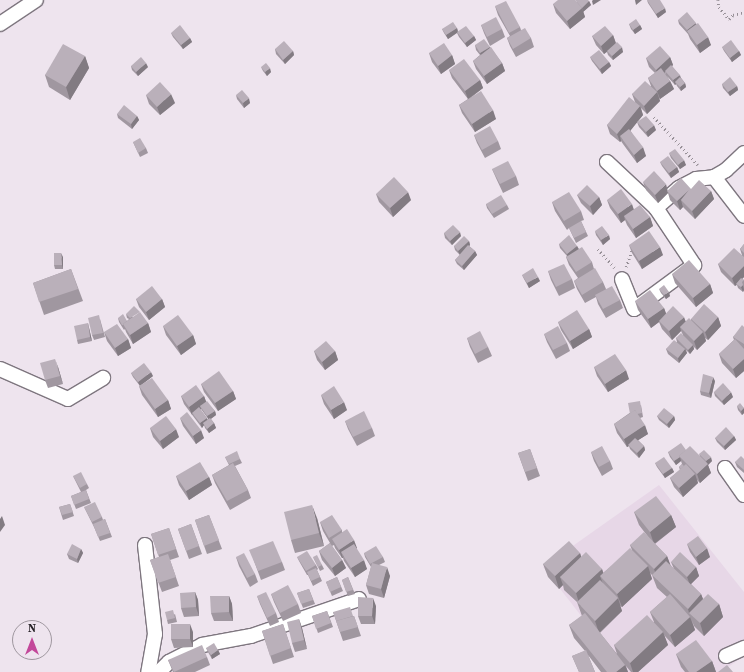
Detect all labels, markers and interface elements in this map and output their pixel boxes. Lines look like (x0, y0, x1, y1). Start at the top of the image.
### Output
north arrow (12, 620, 52, 660)
text: N (28, 621, 36, 636)

